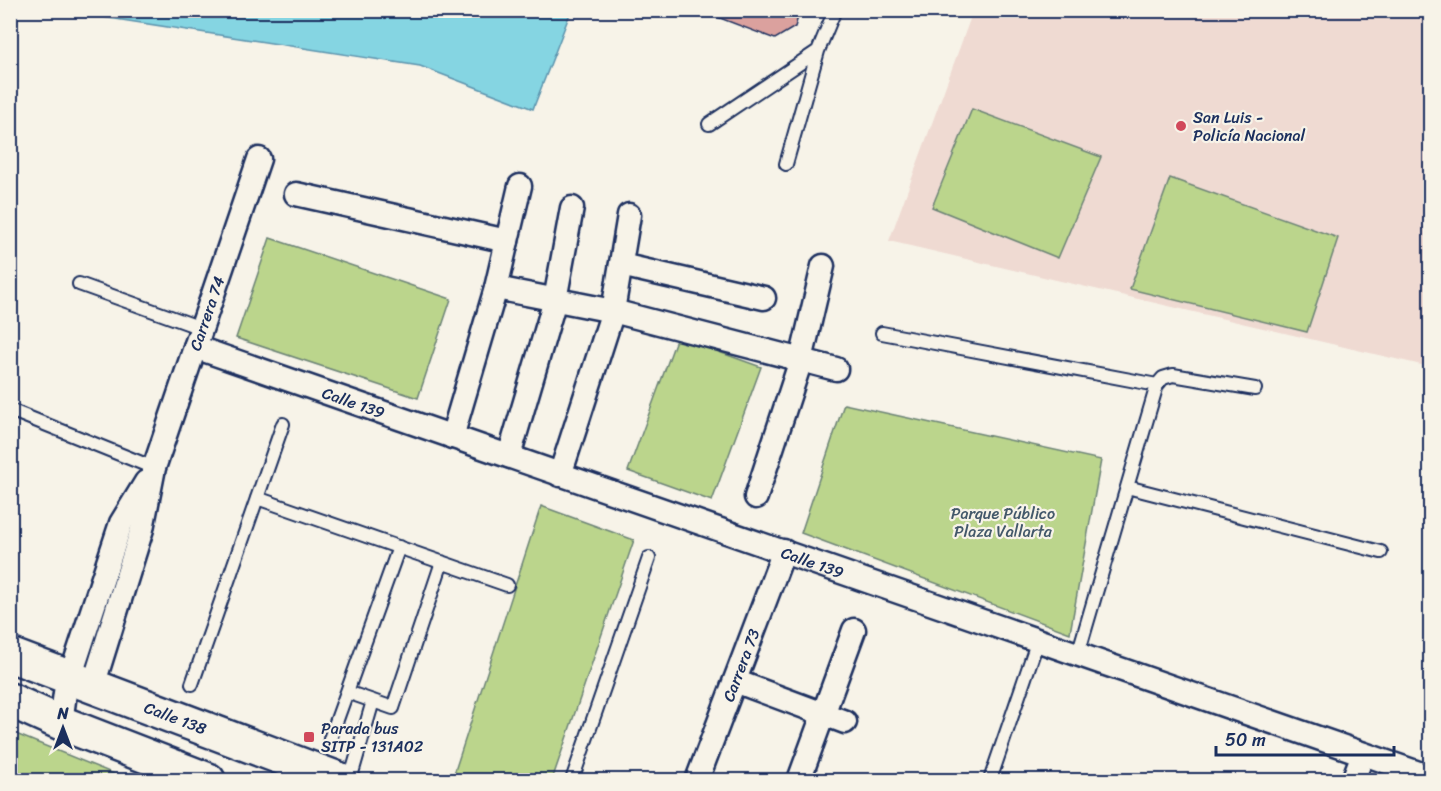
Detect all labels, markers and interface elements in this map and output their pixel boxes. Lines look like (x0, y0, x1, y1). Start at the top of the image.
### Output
place label: San Luis - Policía Nacional (1193, 103, 1306, 150)
marker: San Luis - Policía Nacional (1174, 119, 1188, 133)
street label: Carrera 74 (180, 272, 233, 355)
street label: Calle 139 (318, 378, 389, 427)
park label: Parque Público Plaza Vallarta (951, 499, 1055, 546)
street label: Calle 139 (777, 538, 848, 586)
street label: Carrera 73 (714, 624, 768, 706)
street label: Calle 138 (140, 693, 211, 743)
north arrow (33, 698, 93, 758)
text: N (56, 699, 69, 728)
place label: Parada bus SITP - 131A02 (321, 714, 423, 761)
scale bar (1216, 719, 1394, 757)
text: 50 m (1225, 724, 1266, 756)
marker: Parada bus SITP - 131A02 (302, 730, 316, 744)

